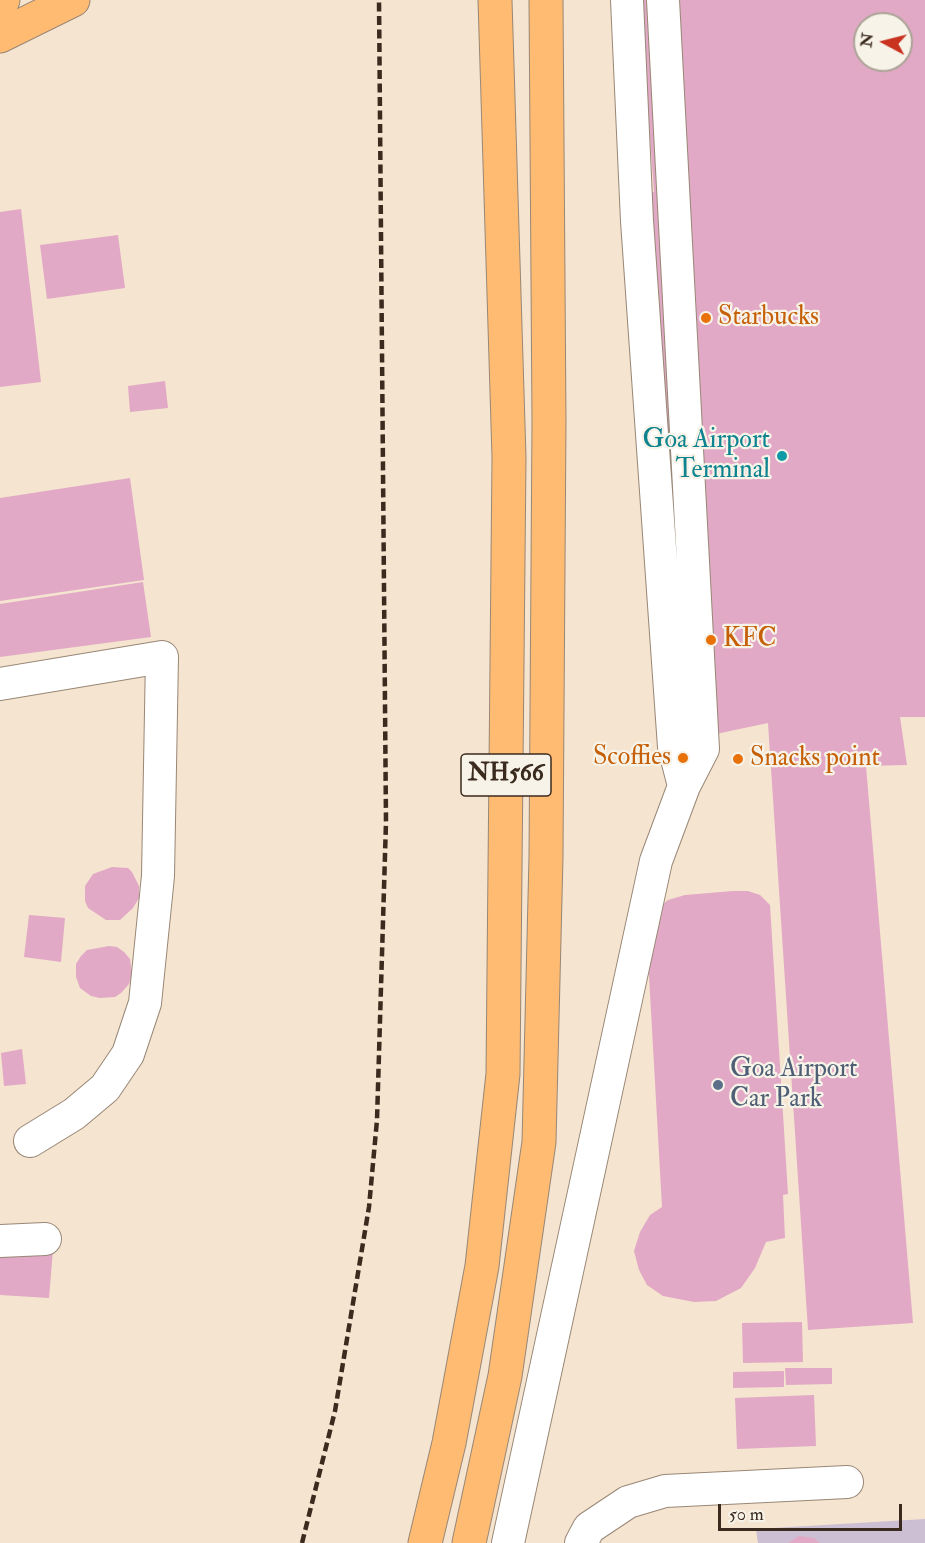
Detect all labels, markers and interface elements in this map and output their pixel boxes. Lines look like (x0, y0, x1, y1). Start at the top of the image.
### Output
north arrow (853, 12, 913, 72)
text: N (856, 32, 878, 48)
place label: Starbucks (718, 302, 819, 334)
marker: Starbucks (699, 311, 713, 325)
place label: Goa Airport Terminal (643, 425, 770, 486)
marker: Goa Airport Terminal (775, 449, 789, 463)
place label: KFC (723, 624, 777, 656)
marker: KFC (704, 633, 718, 647)
place label: Scoffies (593, 742, 671, 774)
place label: Snacks point (750, 743, 880, 775)
marker: Scoffies (676, 751, 690, 765)
marker: Snacks point (731, 752, 745, 766)
road number: NH566 (461, 754, 551, 796)
place label: Goa Airport Car Park (730, 1054, 857, 1116)
marker: Goa Airport Car Park (711, 1078, 725, 1092)
scale bar (721, 1492, 906, 1530)
text: 50 m (729, 1503, 764, 1526)

